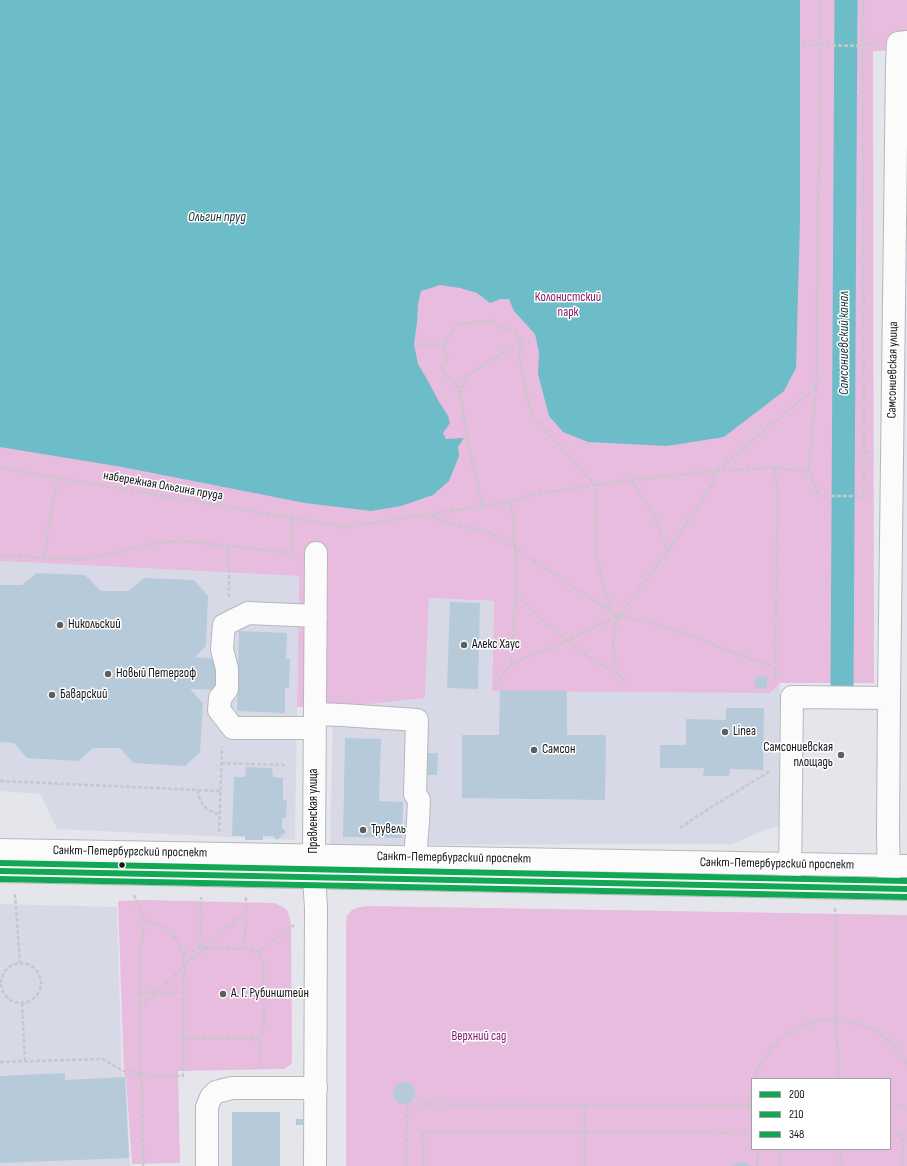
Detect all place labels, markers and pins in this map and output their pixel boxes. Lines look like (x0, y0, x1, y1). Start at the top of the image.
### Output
place label: Никольский (68, 617, 121, 633)
marker: Никольский (55, 620, 65, 630)
place label: Алекс Хаус (472, 637, 520, 653)
marker: Алекс Хаус (459, 640, 469, 650)
place label: Новый Петергоф (116, 666, 196, 682)
marker: Новый Петергоф (103, 669, 113, 679)
place label: Баварский (60, 687, 107, 703)
marker: Баварский (47, 690, 57, 700)
place label: Linea (733, 724, 756, 740)
marker: Linea (720, 727, 730, 737)
place label: Самсониевская площадь (763, 740, 833, 771)
place label: Самсон (542, 742, 575, 758)
marker: Самсон (529, 745, 539, 755)
marker: Самсониевская площадь (836, 750, 846, 760)
place label: Трувель (371, 822, 406, 838)
marker: Трувель (358, 825, 368, 835)
unlabelled marker (117, 860, 127, 870)
place label: А. Г. Рубинштейн (231, 986, 309, 1002)
marker: А. Г. Рубинштейн (218, 989, 228, 999)

